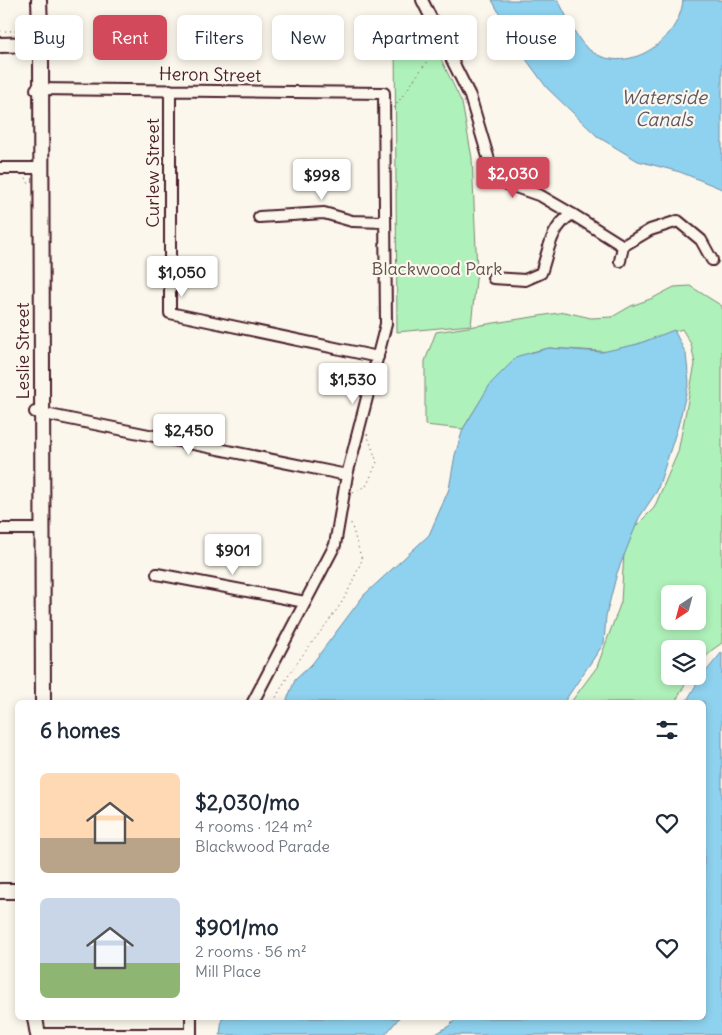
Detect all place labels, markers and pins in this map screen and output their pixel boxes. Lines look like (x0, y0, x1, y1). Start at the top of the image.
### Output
pin: $2,030 (472, 156, 554, 199)
pin: $998 (292, 158, 352, 201)
pin: $1,050 (141, 256, 223, 298)
pin: $1,530 (312, 362, 394, 405)
pin: $2,450 (148, 414, 230, 456)
pin: $901 (203, 534, 263, 576)

